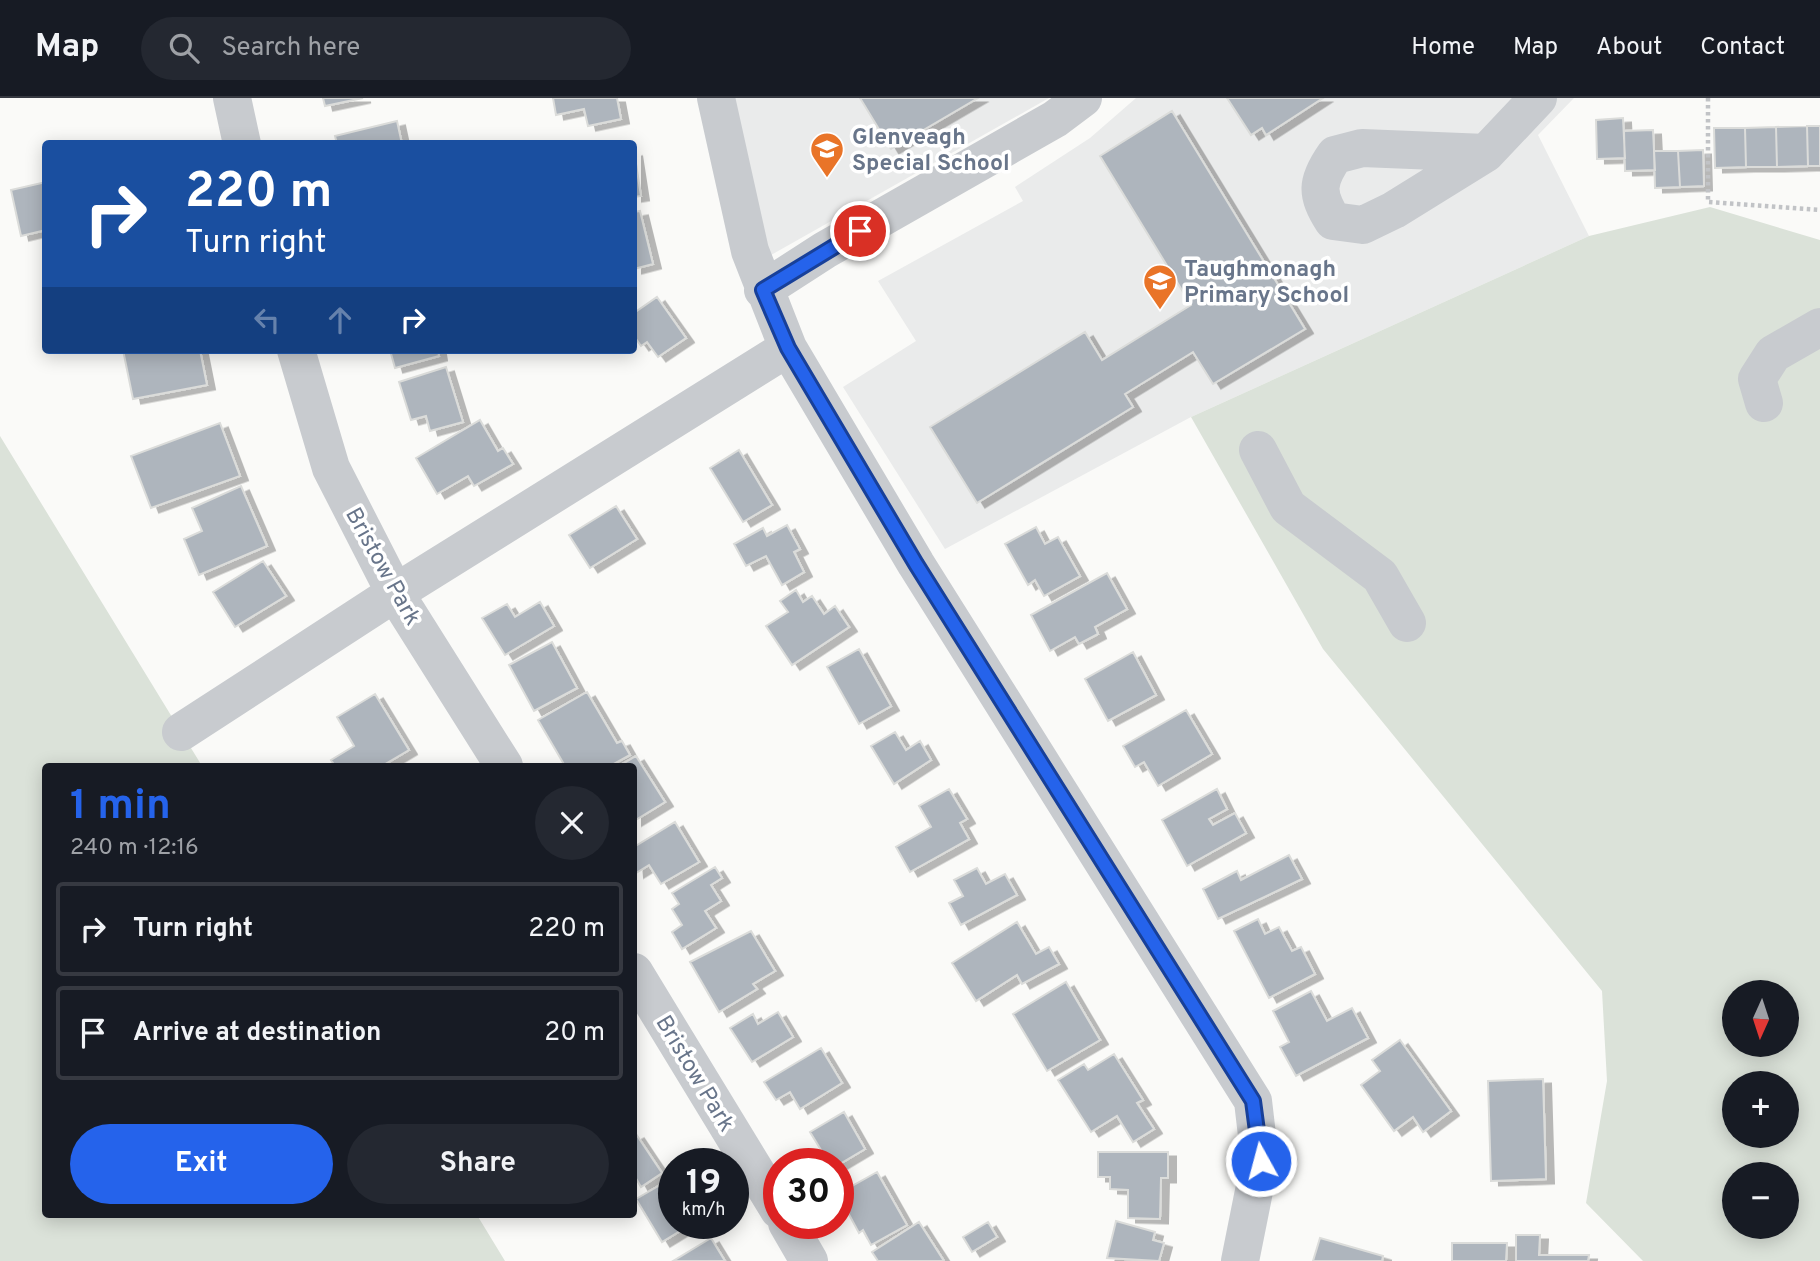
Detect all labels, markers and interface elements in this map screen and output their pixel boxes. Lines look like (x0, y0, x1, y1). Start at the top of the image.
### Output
search box (141, 17, 631, 80)
text: Map (35, 27, 99, 69)
icon: search (165, 29, 203, 67)
text: Search here (221, 32, 360, 65)
text: Home (1411, 33, 1475, 63)
text: Map (1513, 33, 1558, 63)
text: About (1596, 33, 1662, 63)
text: Contact (1700, 33, 1785, 63)
place label: Glenveagh Special School (852, 124, 1010, 179)
school or university icon: Glenveagh Special School (808, 130, 846, 179)
text: 220 m (185, 163, 332, 225)
icon: right (70, 168, 161, 259)
pin (830, 201, 890, 261)
icon: arrive (841, 212, 879, 250)
text: Turn right (185, 224, 327, 264)
place label: Taughmonagh Primary School (1184, 256, 1349, 311)
school or university icon: Taughmonagh Primary School (1141, 262, 1179, 311)
icon: left (248, 301, 286, 339)
icon: ahead (321, 301, 359, 339)
icon: right (394, 301, 432, 339)
street label: Bristow Park (337, 503, 426, 631)
text: 1 min (70, 781, 171, 834)
button: close (535, 786, 609, 860)
text: 240 m · 12:16 (70, 834, 199, 863)
icon: right (74, 910, 112, 948)
text: Turn right (133, 913, 253, 946)
text: 220 m (528, 913, 605, 946)
north arrow (1722, 980, 1799, 1057)
map controls (1722, 980, 1799, 1239)
street label: Bristow Park (648, 1011, 740, 1138)
icon: arrive (74, 1014, 112, 1052)
text: Arrive at destination (133, 1017, 381, 1050)
text: 20 m (544, 1017, 605, 1050)
button: + (1722, 1071, 1799, 1148)
button: Exit (70, 1124, 333, 1204)
button: Share (347, 1124, 609, 1204)
position arrow (1224, 1124, 1298, 1198)
speed limit sign: 30 (763, 1148, 854, 1239)
text: 19 (686, 1162, 721, 1206)
button: − (1722, 1162, 1799, 1239)
text: km/h (682, 1199, 725, 1222)

